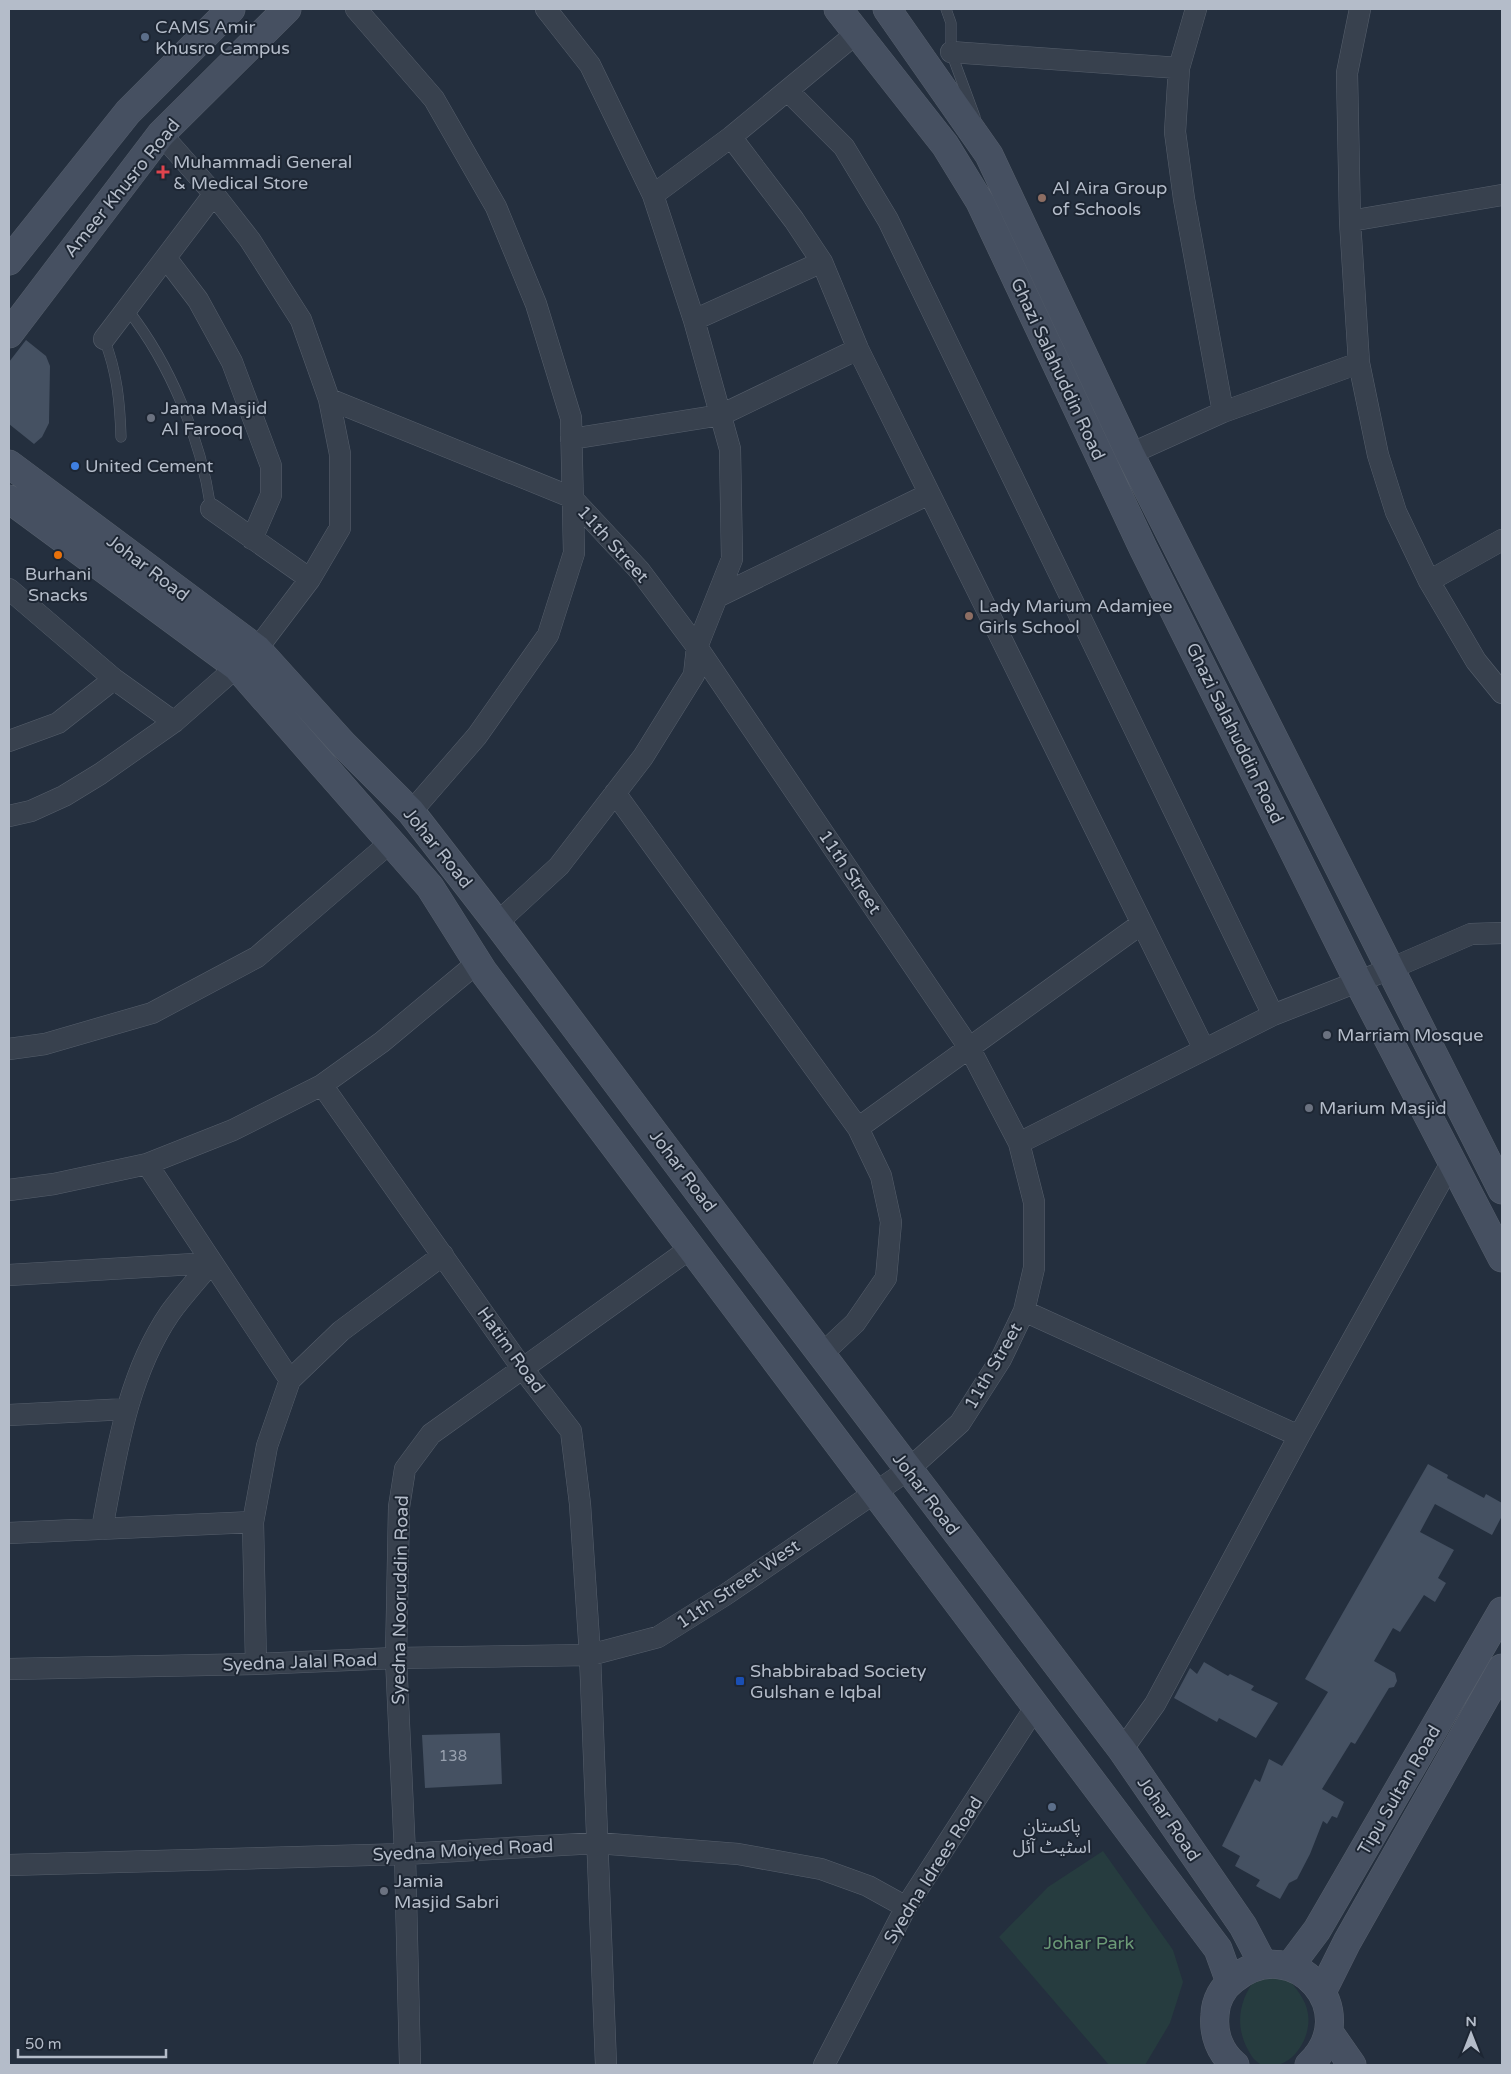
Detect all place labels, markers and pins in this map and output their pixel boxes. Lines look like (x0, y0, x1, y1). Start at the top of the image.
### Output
place label: CAMS Amir Khusro Campus (155, 16, 290, 59)
marker: CAMS Amir Khusro Campus (139, 31, 151, 43)
place label: Muhammadi General & Medical Store (173, 151, 352, 194)
marker: Muhammadi General & Medical Store (157, 166, 169, 178)
place label: Al Aira Group of Schools (1052, 177, 1167, 220)
marker: Al Aira Group of Schools (1036, 192, 1048, 204)
place label: Jama Masjid Al Farooq (161, 397, 267, 440)
marker: Jama Masjid Al Farooq (145, 412, 157, 424)
place label: United Cement (85, 455, 214, 477)
marker: United Cement (69, 460, 81, 472)
marker: Burhani Snacks (52, 549, 64, 561)
place label: Burhani Snacks (25, 563, 91, 606)
place label: Lady Marium Adamjee Girls School (979, 595, 1172, 638)
marker: Lady Marium Adamjee Girls School (963, 610, 975, 622)
place label: Marriam Mosque (1337, 1024, 1483, 1046)
marker: Marriam Mosque (1321, 1029, 1333, 1041)
place label: Marium Masjid (1319, 1097, 1447, 1119)
marker: Marium Masjid (1303, 1102, 1315, 1114)
place label: Shabbirabad Society Gulshan e Iqbal (750, 1660, 927, 1703)
marker: Shabbirabad Society Gulshan e Iqbal (734, 1675, 746, 1687)
marker: پاکستان اسٹیٹ آئل (1046, 1801, 1058, 1813)
place label: پاکستان اسٹیٹ آئل (1013, 1815, 1091, 1858)
place label: Jamia Masjid Sabri (394, 1870, 499, 1913)
marker: Jamia Masjid Sabri (378, 1885, 390, 1897)

